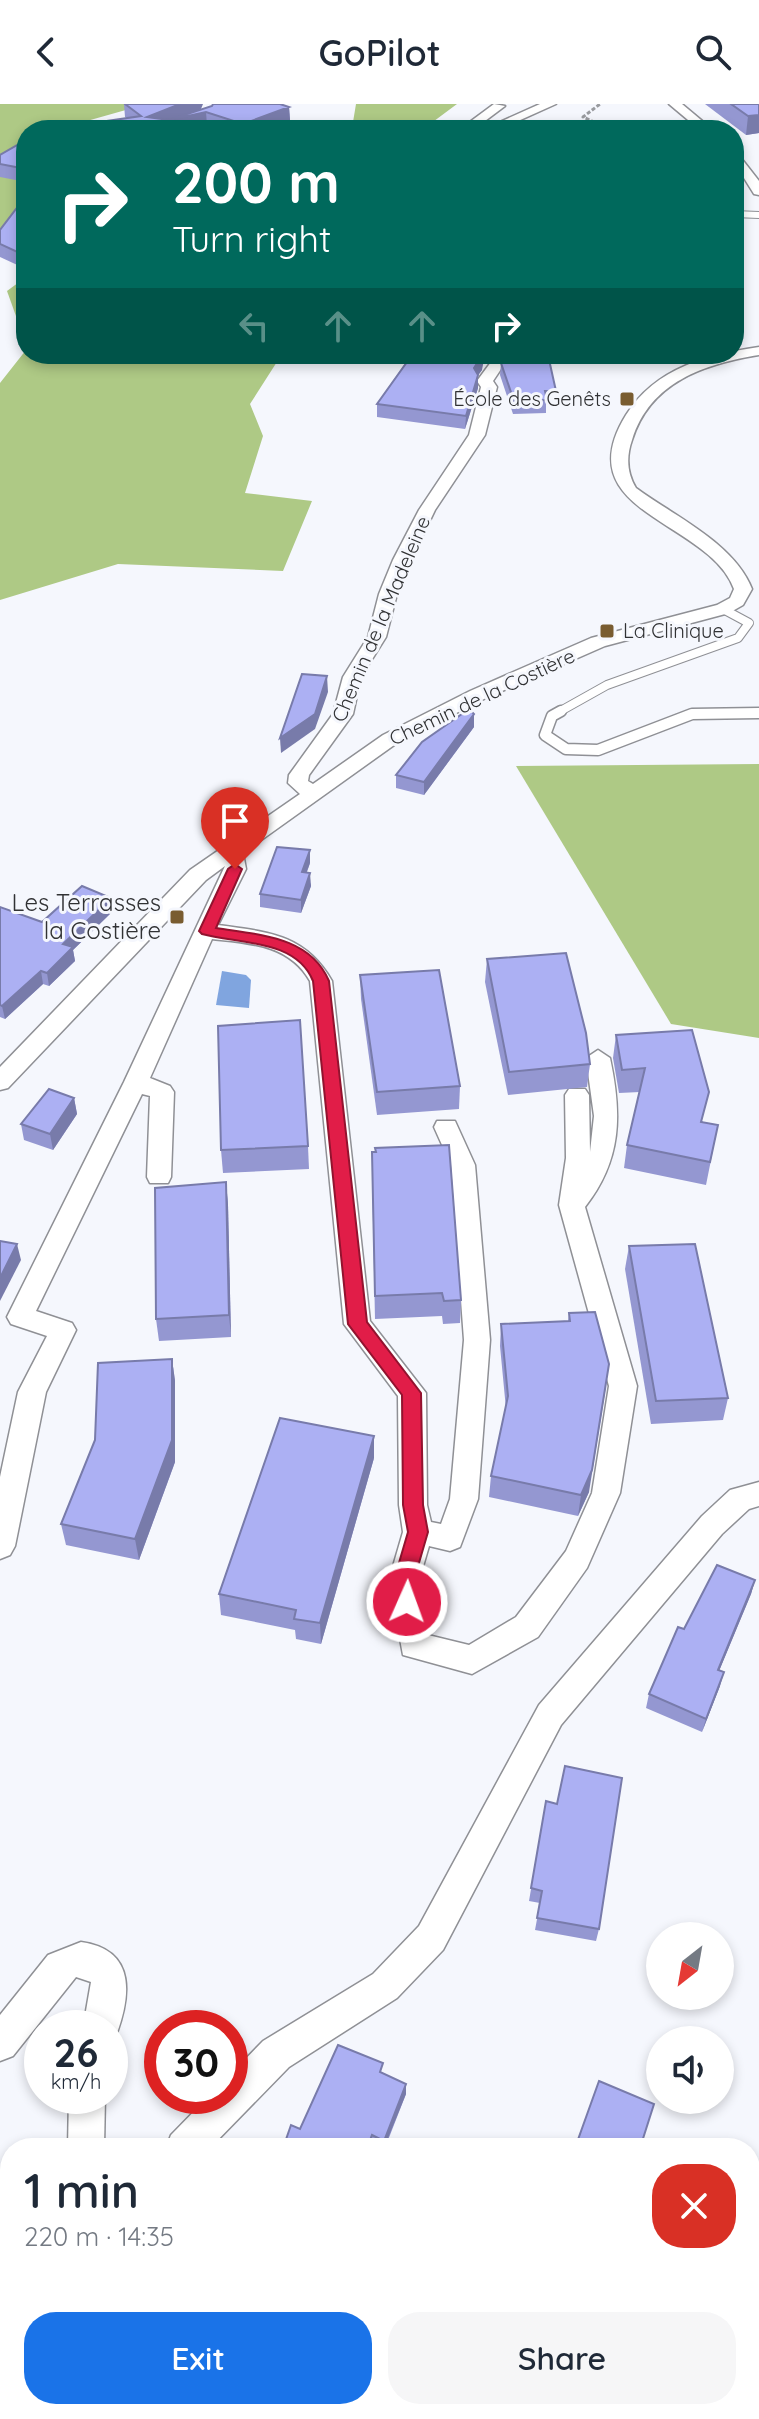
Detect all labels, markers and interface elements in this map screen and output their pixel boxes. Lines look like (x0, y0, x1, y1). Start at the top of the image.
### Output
icon: back (24, 30, 68, 74)
text: GoPilot (318, 30, 441, 75)
icon: search (691, 30, 735, 74)
text: 200 m (172, 147, 340, 217)
icon: right (40, 152, 144, 256)
text: Turn right (172, 216, 331, 261)
icon: left (232, 304, 276, 348)
icon: ahead (316, 304, 360, 348)
icon: ahead (400, 304, 444, 348)
icon: right (484, 304, 528, 348)
place label: École des Genêts (453, 386, 611, 411)
marker: École des Genêts (618, 390, 636, 408)
street label: Chemin de la Madeleine (326, 512, 435, 726)
place label: La Clinique (623, 618, 724, 643)
marker: La Clinique (598, 622, 616, 640)
street label: Chemin de la Costière (385, 643, 579, 751)
pin (201, 787, 269, 869)
icon: arrive (213, 799, 257, 843)
place label: Les Terrasses la Costière (12, 887, 161, 945)
marker: Les Terrasses la Costière (168, 908, 186, 926)
position arrow (365, 1560, 449, 1644)
north arrow (646, 1922, 734, 2010)
map controls (646, 1922, 734, 2114)
speed limit sign: 30 (144, 2010, 248, 2114)
button: sound (646, 2026, 734, 2114)
text: 26 (54, 2027, 98, 2077)
text: km/h (51, 2069, 101, 2094)
text: 1 min (24, 2160, 139, 2220)
button: close (652, 2164, 736, 2248)
text: 220 m · 14:35 (24, 2220, 174, 2253)
button: Exit (24, 2312, 372, 2404)
button: Share (388, 2312, 736, 2404)

